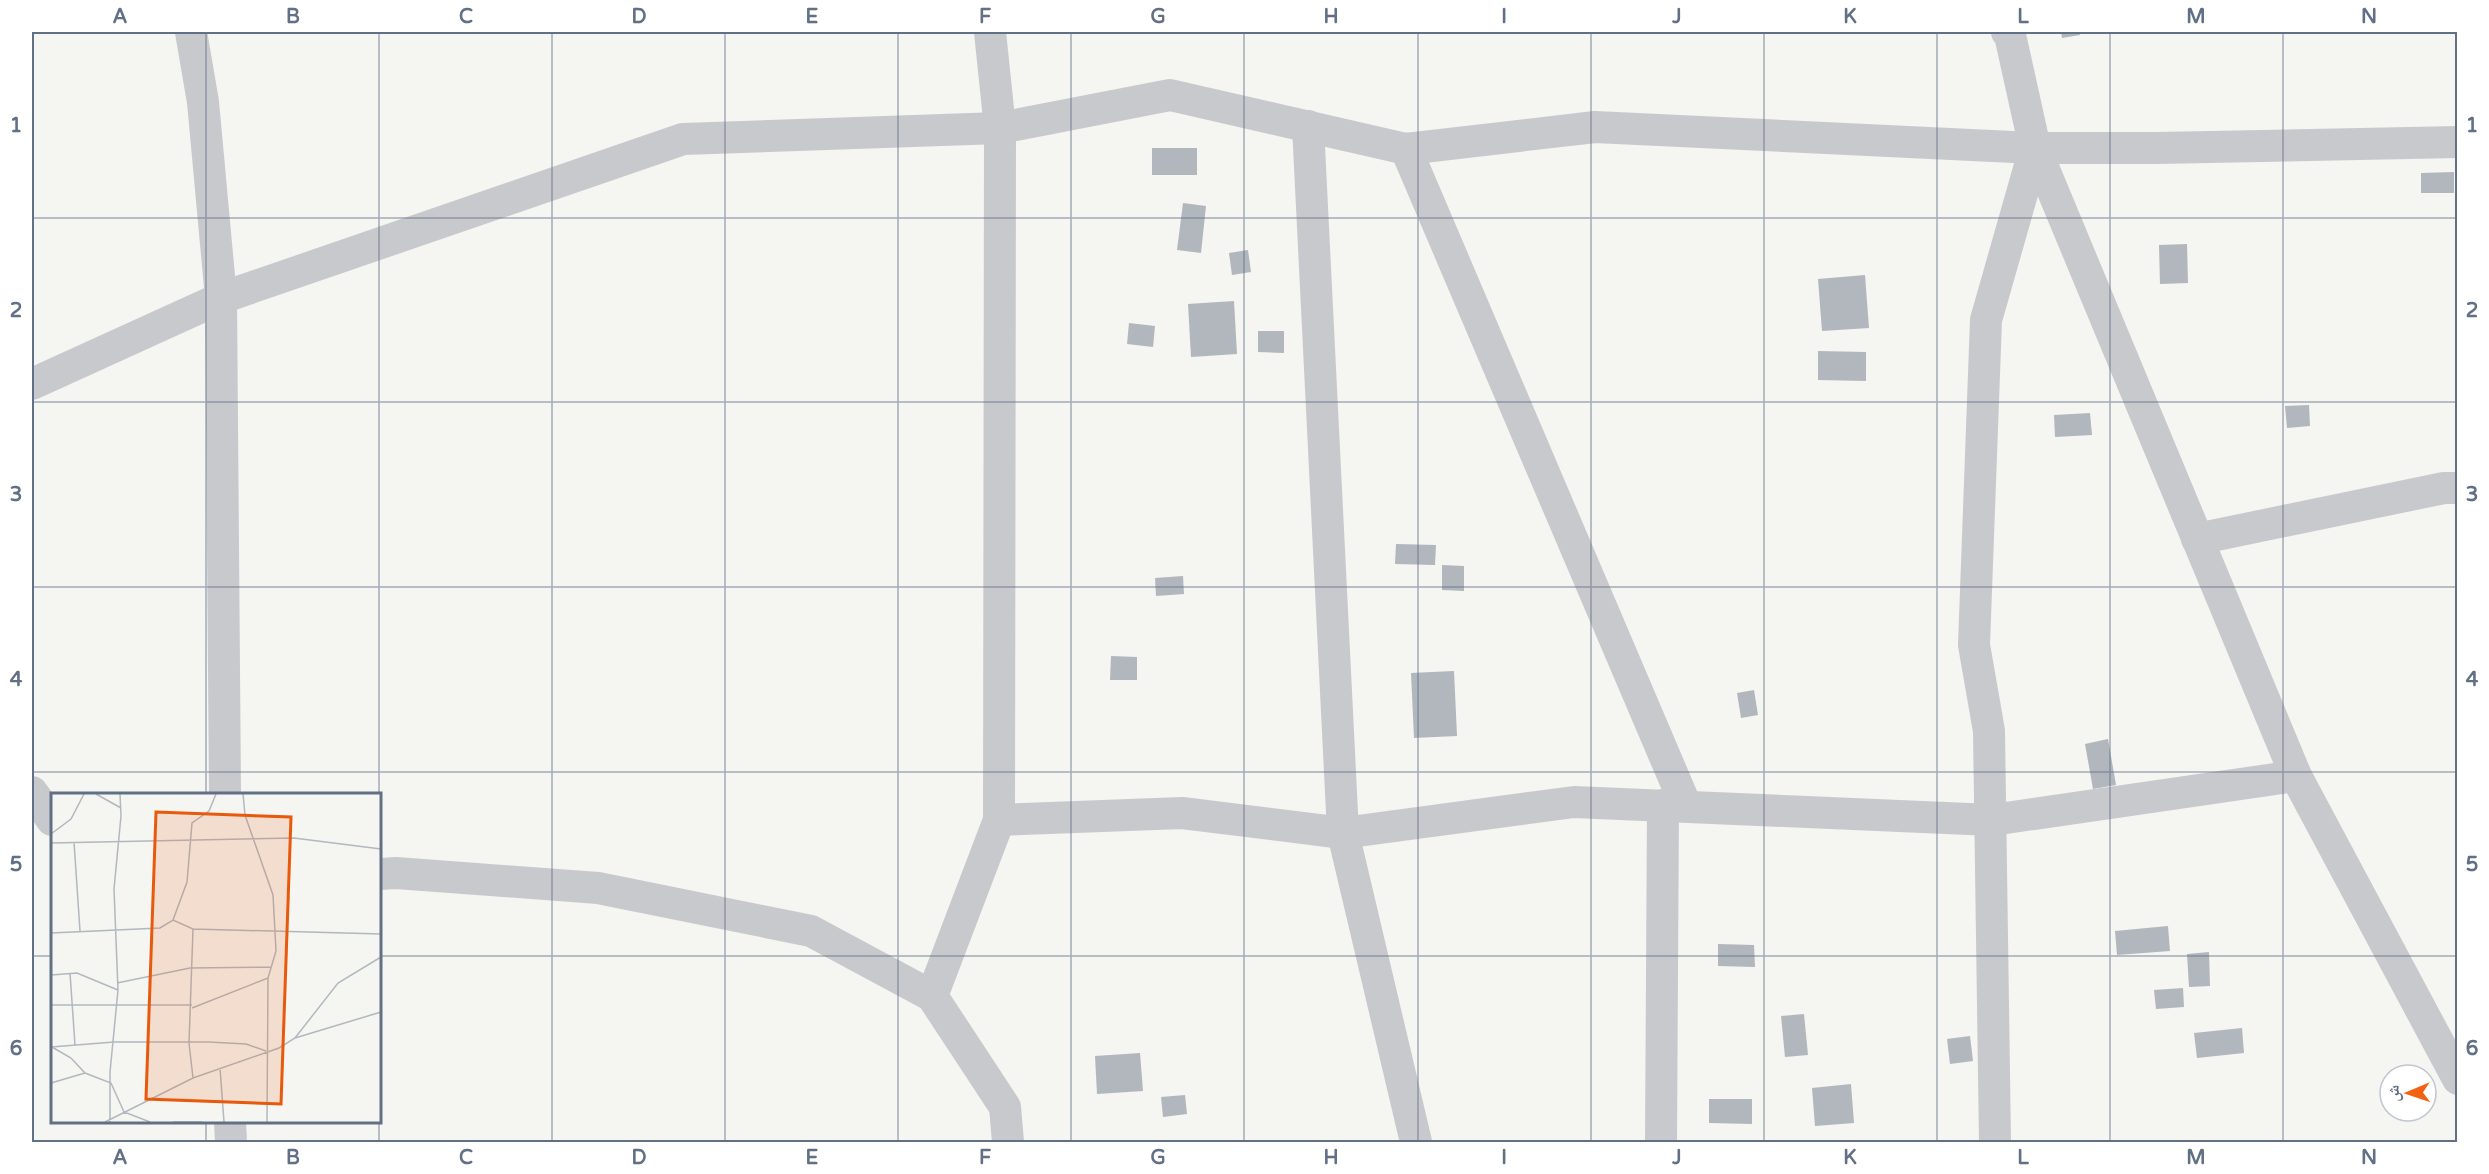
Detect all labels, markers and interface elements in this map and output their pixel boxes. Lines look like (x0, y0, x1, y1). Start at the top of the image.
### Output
text: A (113, 5, 128, 29)
text: B (286, 5, 300, 29)
text: C (459, 5, 473, 29)
text: D (631, 5, 647, 29)
text: E (806, 5, 819, 29)
text: F (979, 5, 991, 29)
text: G (1150, 5, 1166, 29)
text: H (1323, 5, 1339, 29)
text: I (1501, 5, 1507, 29)
text: J (1671, 5, 1682, 29)
text: K (1843, 5, 1857, 29)
text: L (2017, 5, 2029, 29)
text: M (2186, 5, 2206, 29)
text: N (2361, 5, 2377, 29)
text: 1 (10, 114, 22, 138)
text: 1 (2466, 114, 2478, 138)
text: 2 (10, 299, 22, 323)
text: 2 (2466, 299, 2478, 323)
text: 3 (10, 483, 22, 507)
text: 3 (2466, 483, 2478, 507)
text: 4 (10, 668, 23, 692)
text: 4 (2466, 668, 2479, 692)
inset map (51, 793, 381, 1123)
text: 5 (10, 853, 22, 877)
text: 5 (2466, 853, 2478, 877)
text: 6 (10, 1037, 22, 1061)
text: 6 (2466, 1037, 2478, 1061)
north arrow (2378, 1063, 2438, 1123)
text: ش (2384, 1085, 2404, 1102)
text: A (113, 1146, 128, 1170)
text: B (286, 1146, 300, 1170)
text: C (459, 1146, 473, 1170)
text: D (631, 1146, 647, 1170)
text: E (806, 1146, 819, 1170)
text: F (979, 1146, 991, 1170)
text: G (1150, 1146, 1166, 1170)
text: H (1323, 1146, 1339, 1170)
text: I (1501, 1146, 1507, 1170)
text: J (1671, 1146, 1682, 1170)
text: K (1843, 1146, 1857, 1170)
text: L (2017, 1146, 2029, 1170)
text: M (2186, 1146, 2206, 1170)
text: N (2361, 1146, 2377, 1170)

